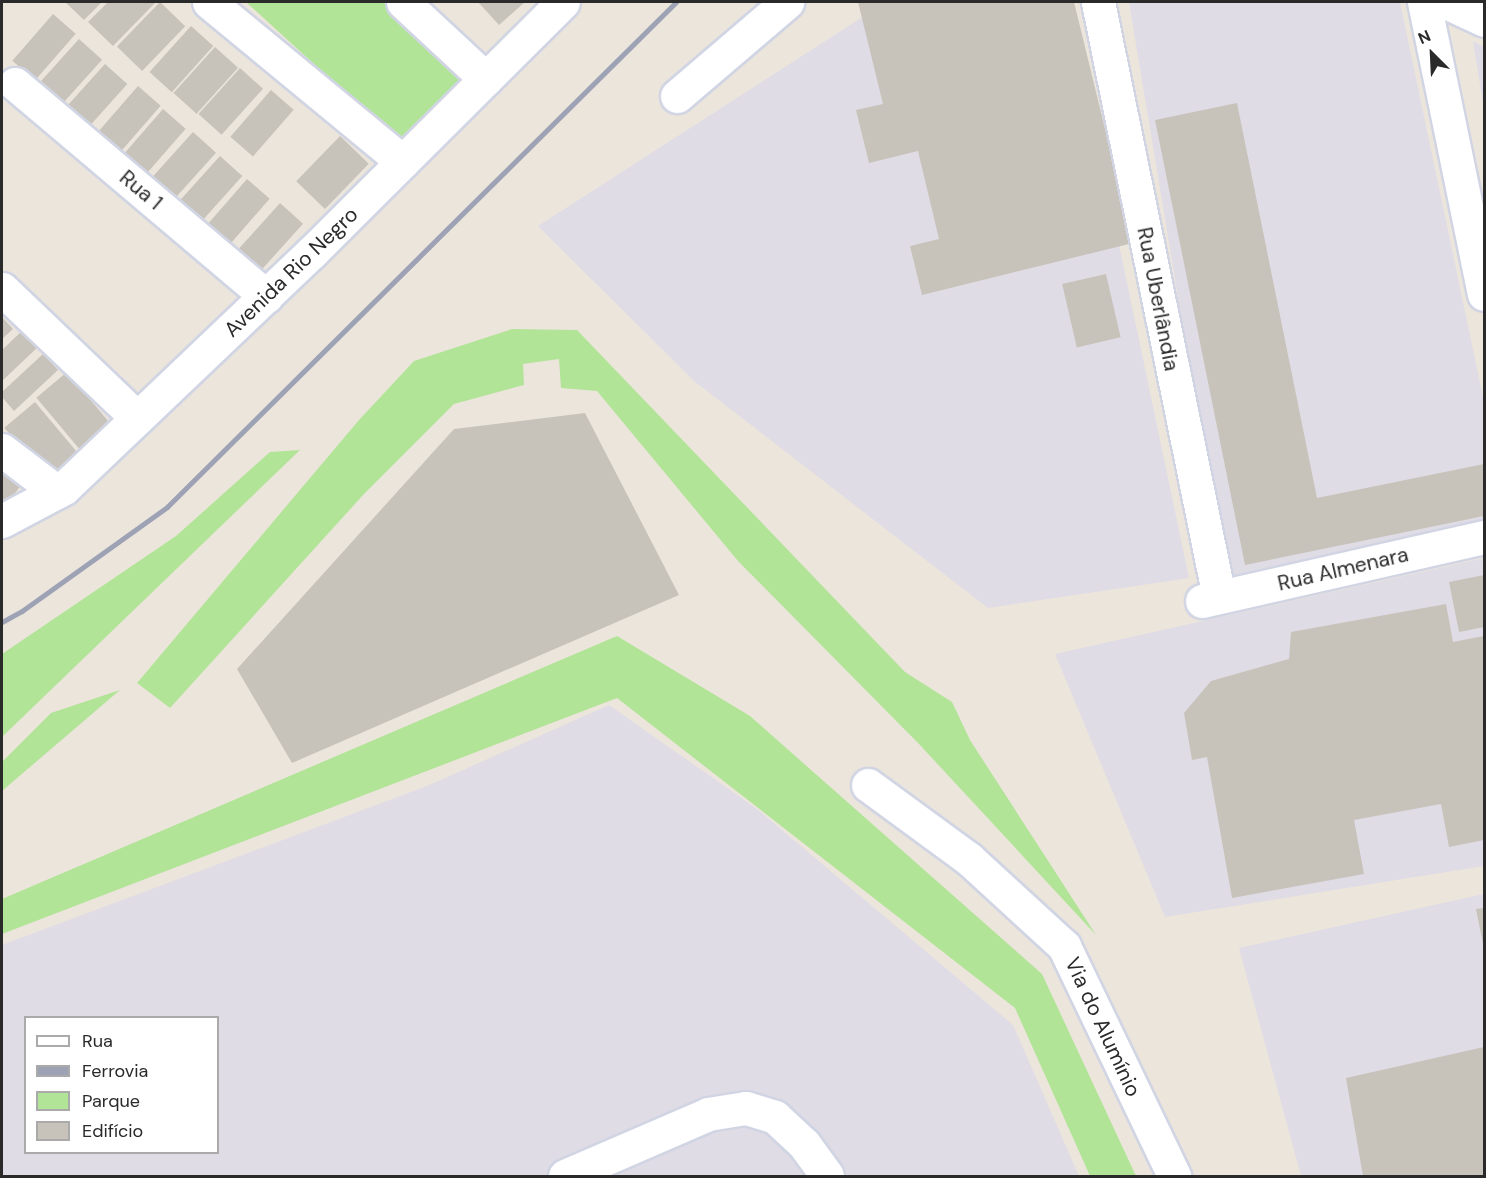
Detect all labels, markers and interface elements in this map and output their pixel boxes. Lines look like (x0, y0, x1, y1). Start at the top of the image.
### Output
north arrow (1402, 24, 1462, 84)
text: N (1415, 25, 1434, 49)
street label: Rua 1 (114, 165, 168, 215)
street label: Avenida Rio Negro (219, 202, 363, 342)
street label: Rua Uberlândia (1132, 225, 1184, 373)
street label: Rua Almenara (1275, 542, 1411, 596)
street label: Via do Alumínio (1060, 953, 1146, 1101)
legend (24, 1016, 219, 1154)
text: Rua (82, 1029, 113, 1053)
text: Ferrovia (82, 1059, 148, 1083)
text: Parque (82, 1089, 140, 1113)
text: Edifício (82, 1119, 143, 1143)

